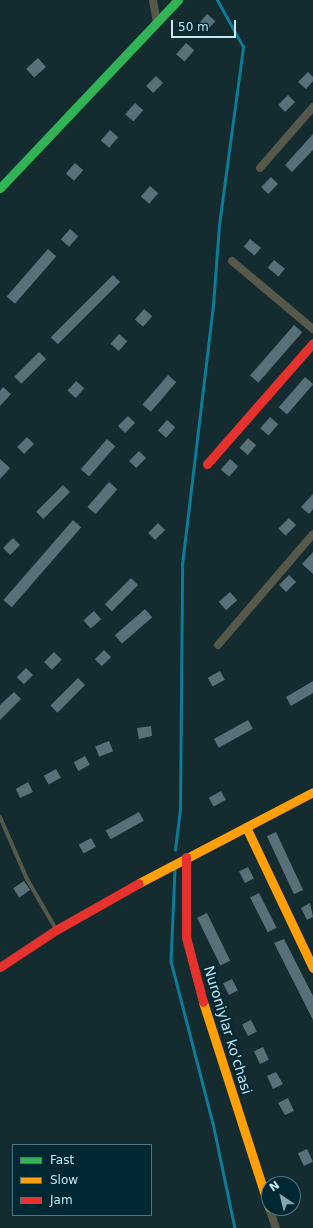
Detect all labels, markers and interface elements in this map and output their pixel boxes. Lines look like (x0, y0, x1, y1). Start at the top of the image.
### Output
scale bar (173, 12, 238, 38)
text: 50 m (178, 20, 209, 34)
street label: Nuroniylar ko'chasi (200, 964, 256, 1096)
legend (12, 1144, 152, 1216)
text: Fast (50, 1153, 74, 1167)
text: Slow (50, 1173, 78, 1187)
north arrow (261, 1176, 301, 1216)
text: N (267, 1179, 282, 1195)
text: Jam (50, 1193, 73, 1207)

